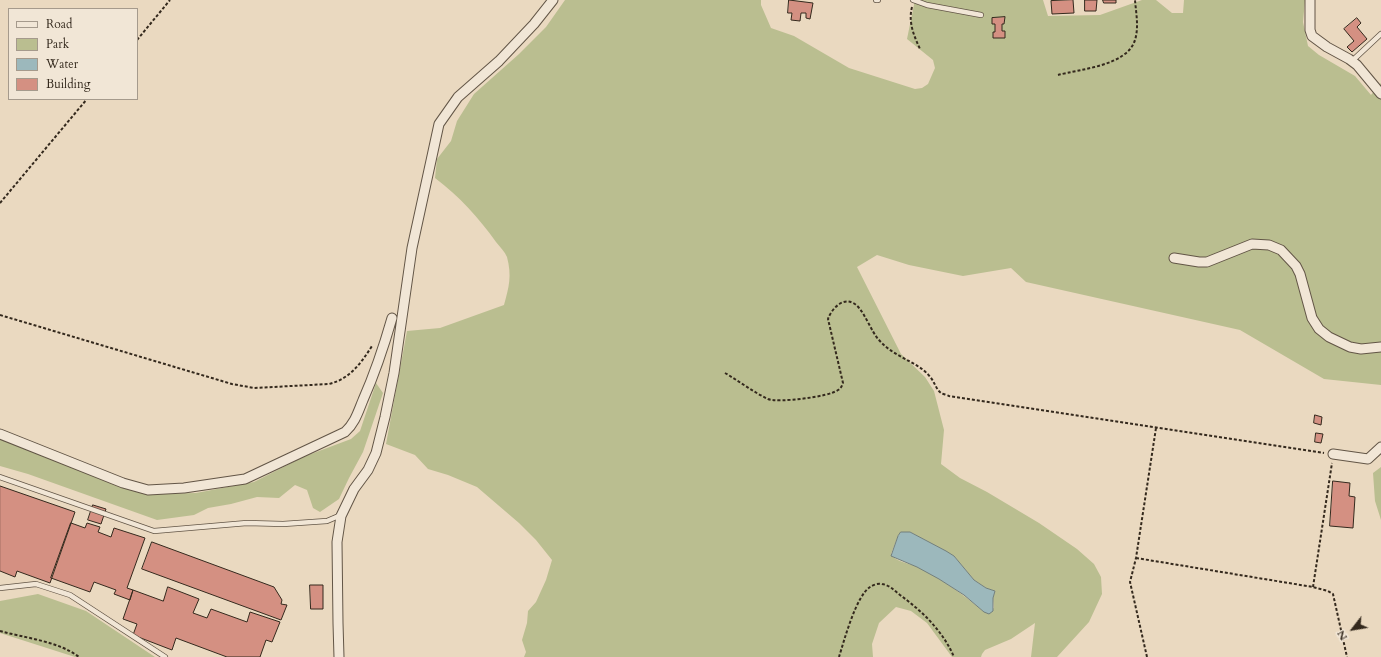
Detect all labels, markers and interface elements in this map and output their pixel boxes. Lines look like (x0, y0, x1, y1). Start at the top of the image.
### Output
legend (8, 8, 138, 100)
text: Road (46, 16, 72, 32)
text: Park (46, 36, 69, 52)
text: Water (46, 56, 78, 72)
text: Building (46, 76, 90, 92)
north arrow (1333, 609, 1373, 649)
text: N (1333, 627, 1351, 643)

